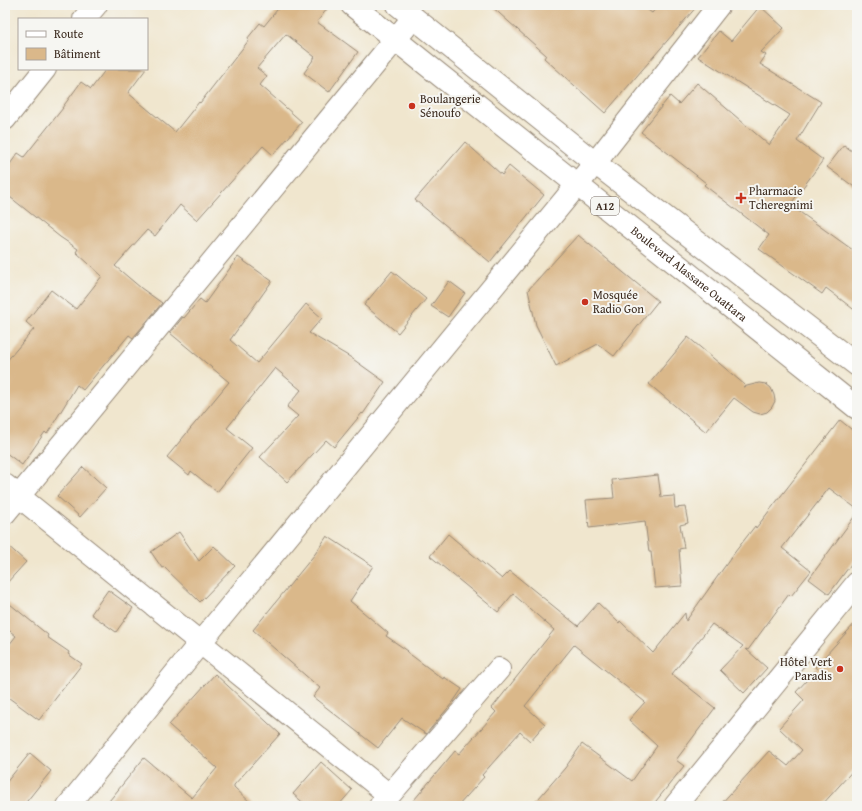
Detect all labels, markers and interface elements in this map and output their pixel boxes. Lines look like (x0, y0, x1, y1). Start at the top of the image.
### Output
legend (18, 18, 148, 70)
text: Route (54, 25, 84, 42)
text: Bâtiment (54, 45, 101, 62)
place label: Boulangerie Sénoufo (420, 90, 481, 121)
marker: Boulangerie Sénoufo (407, 101, 417, 111)
place label: Pharmacie Tcheregnimi (749, 182, 814, 213)
marker: Pharmacie Tcheregnimi (736, 193, 746, 203)
road number: A12 (591, 197, 619, 215)
street label: Boulevard Alassane Ouattara (627, 222, 751, 325)
place label: Mosquée Radio Gon (593, 286, 644, 317)
marker: Mosquée Radio Gon (580, 297, 590, 307)
place label: Hôtel Vert Paradis (780, 653, 833, 684)
marker: Hôtel Vert Paradis (835, 664, 845, 674)

